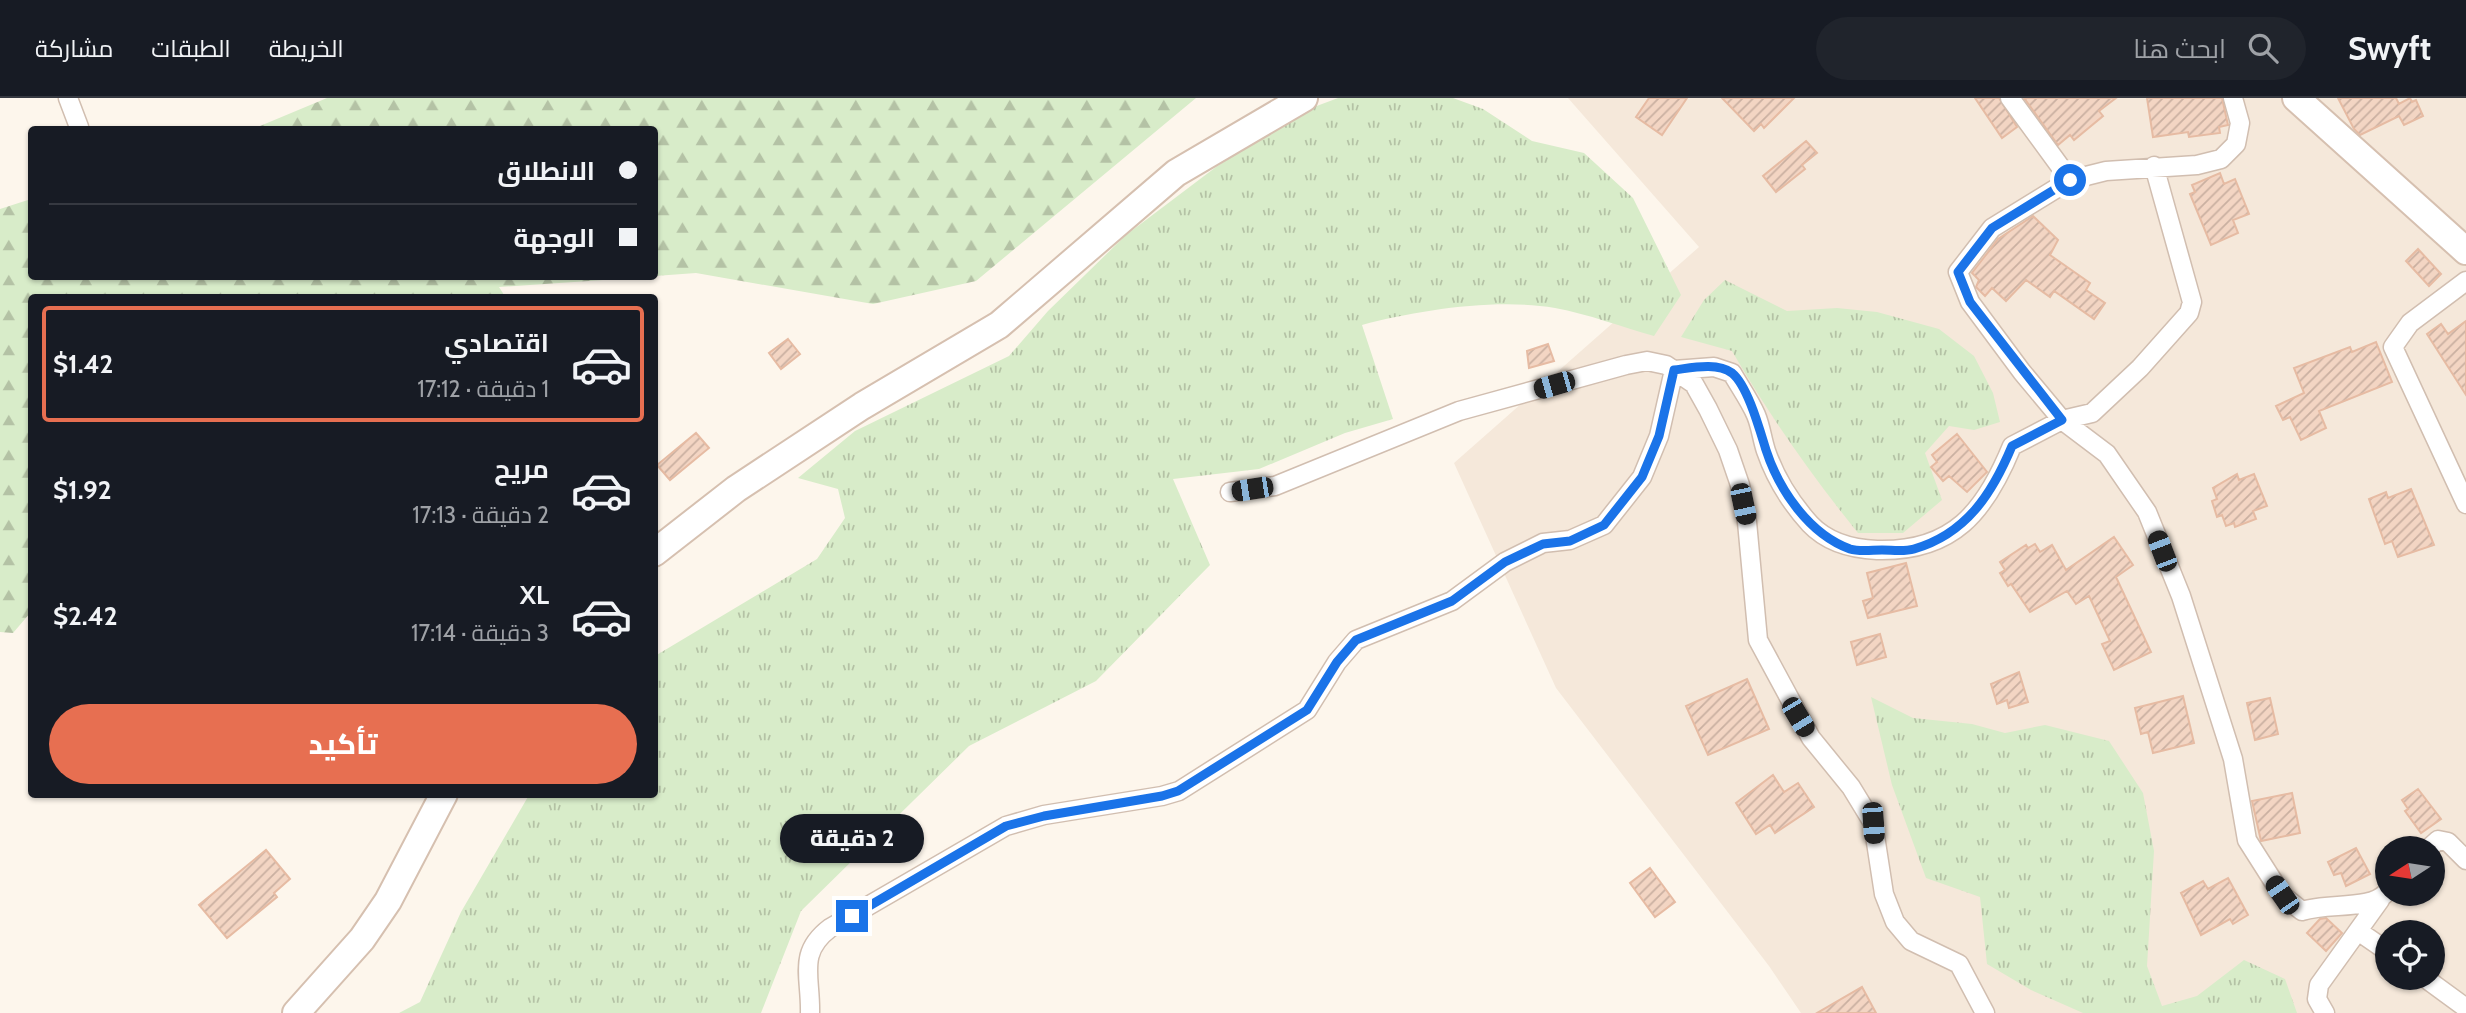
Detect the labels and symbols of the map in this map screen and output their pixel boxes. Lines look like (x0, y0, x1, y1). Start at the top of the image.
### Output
route start (2054, 164, 2086, 196)
car (1531, 369, 1578, 401)
car (1230, 475, 1275, 503)
car (1729, 481, 1758, 527)
car (2145, 528, 2180, 574)
car (1779, 694, 1818, 740)
car (1862, 801, 1885, 845)
callout: 2 دقيقة (780, 814, 924, 864)
north arrow (2375, 836, 2445, 906)
car (2262, 872, 2303, 918)
route end (836, 900, 868, 932)

